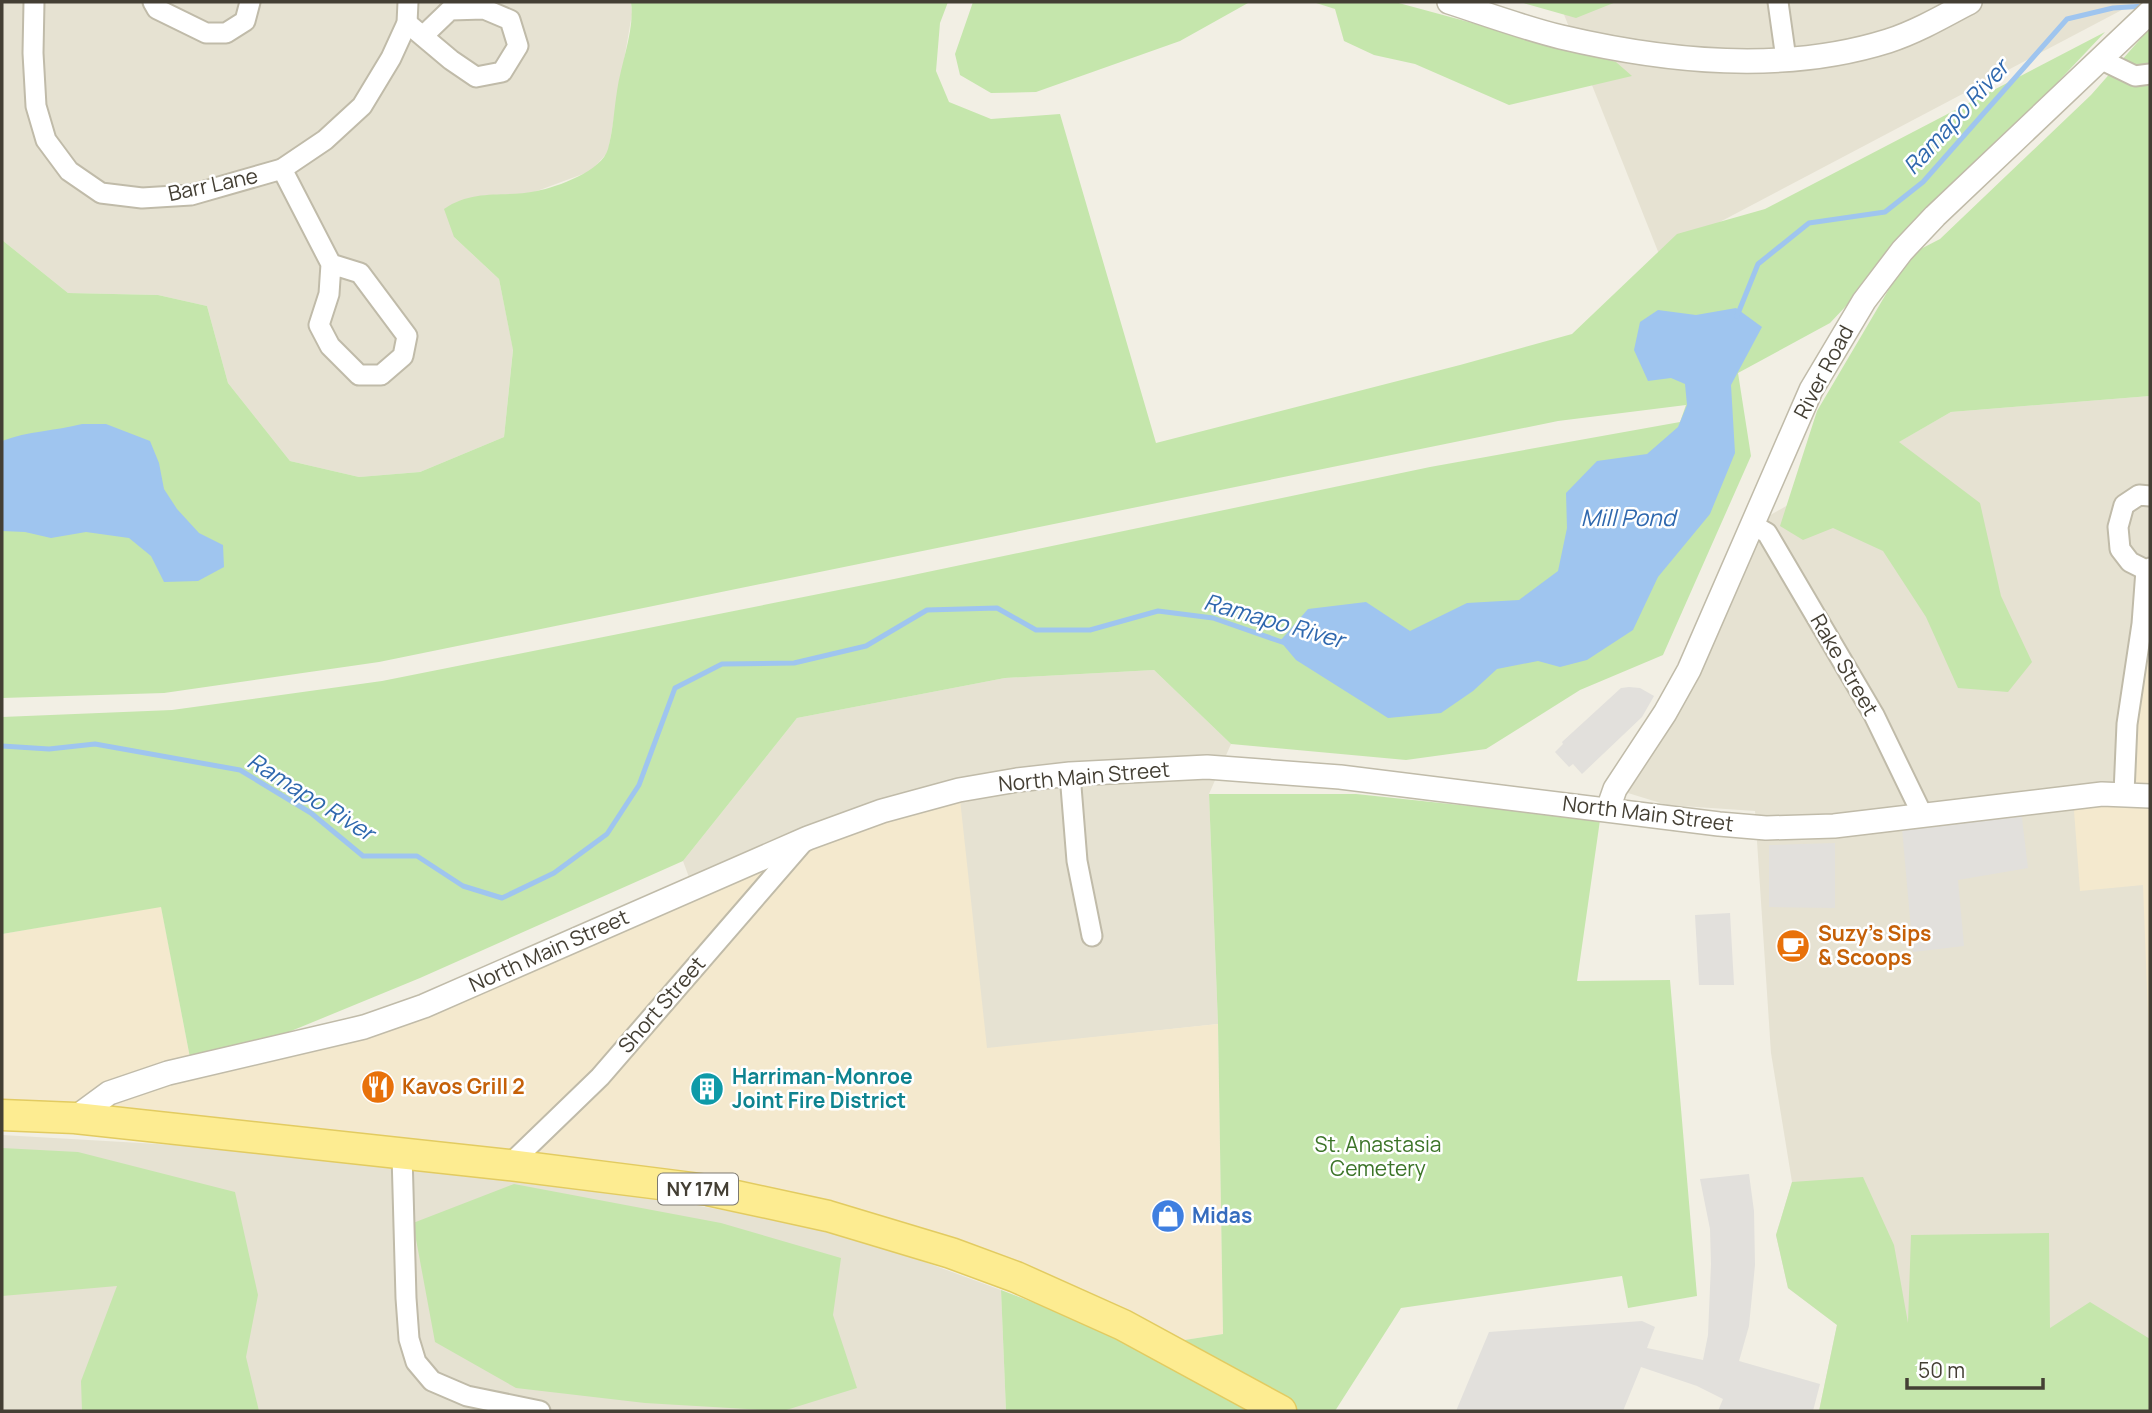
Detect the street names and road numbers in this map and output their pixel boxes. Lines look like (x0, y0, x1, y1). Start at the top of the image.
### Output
street label: Barr Lane (165, 161, 260, 207)
street label: River Road (1787, 320, 1859, 423)
street label: Rake Street (1804, 608, 1885, 721)
street label: North Main Street (997, 755, 1171, 797)
street label: North Main Street (1561, 789, 1735, 837)
street label: North Main Street (464, 902, 633, 998)
street label: Short Street (611, 950, 711, 1059)
road number: NY 17M (658, 1174, 738, 1204)

